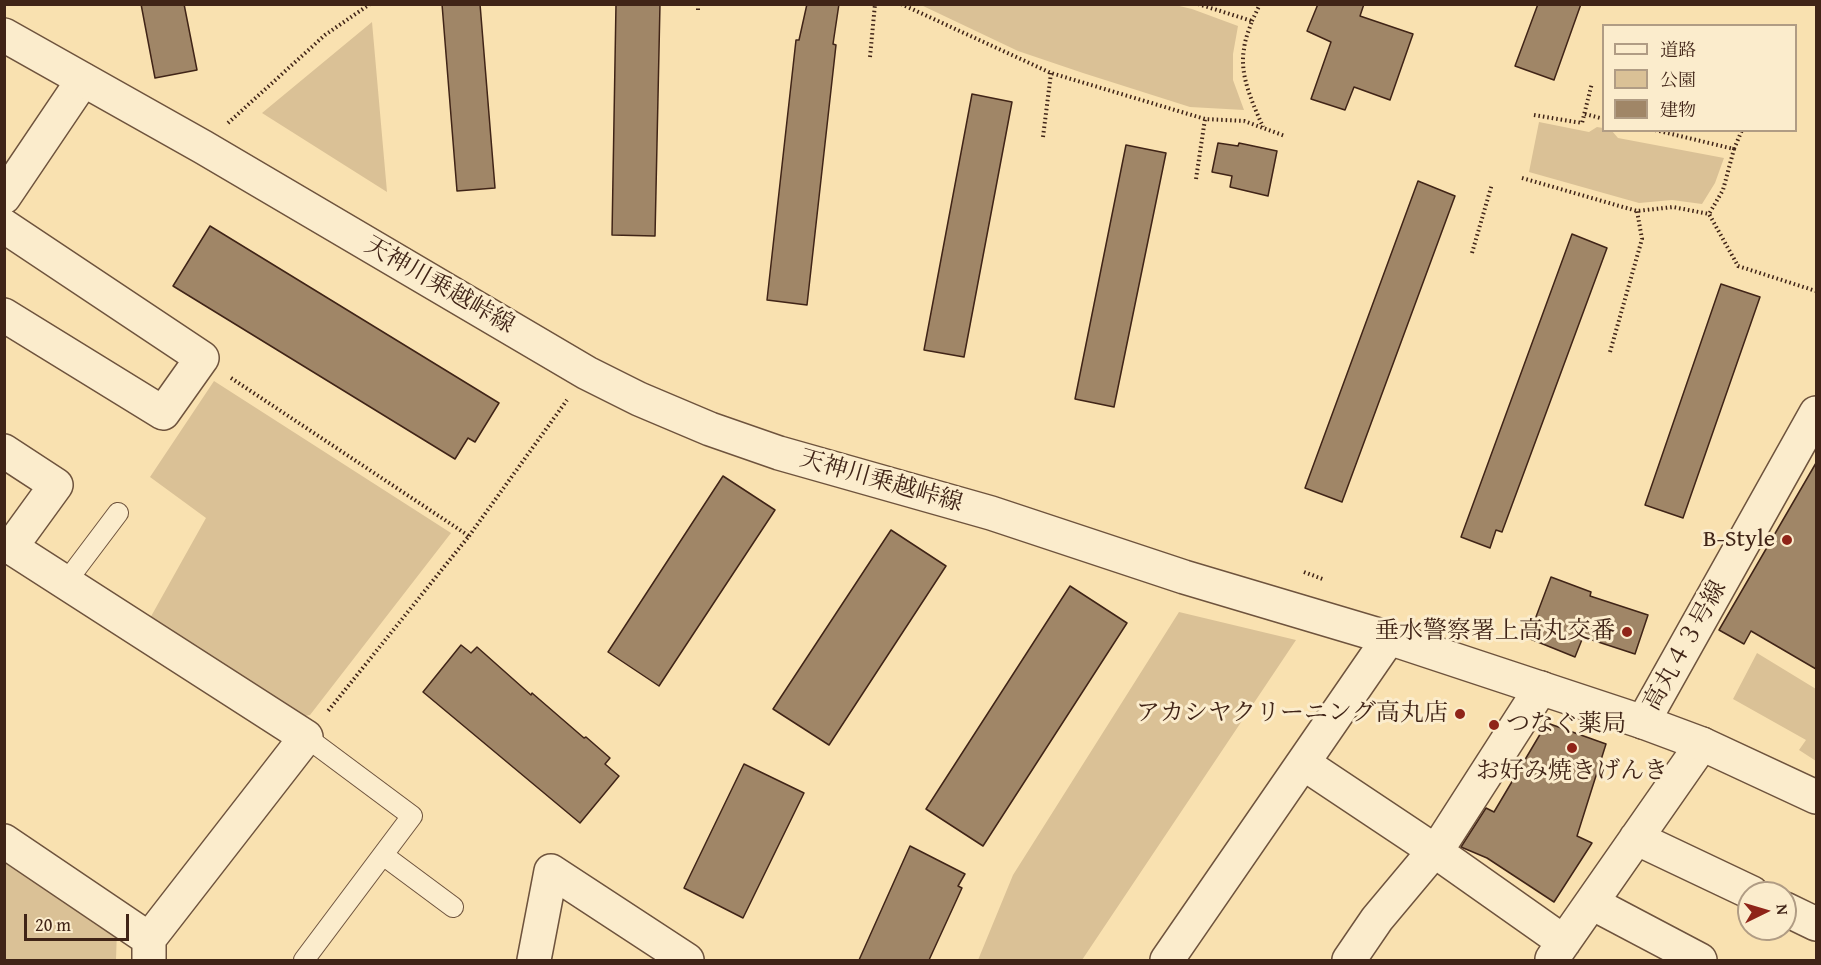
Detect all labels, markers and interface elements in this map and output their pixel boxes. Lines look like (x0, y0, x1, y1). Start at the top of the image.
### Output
legend (1602, 24, 1797, 132)
text: 道路 (1660, 36, 1696, 63)
text: 公園 (1660, 66, 1696, 93)
text: 建物 (1660, 96, 1696, 123)
street label: 天神川乗越峠線 (359, 232, 519, 340)
street label: 天神川乗越峠線 (796, 445, 966, 519)
place label: B-Style (1703, 526, 1775, 554)
marker: B-Style (1780, 533, 1794, 547)
street label: 高丸４３号線 (1638, 576, 1734, 716)
place label: 垂水警察署上高丸交番 (1375, 618, 1615, 646)
marker: 垂水警察署上高丸交番 (1620, 625, 1634, 639)
place label: アカシヤクリーニング高丸店 (1136, 700, 1448, 728)
marker: アカシヤクリーニング高丸店 (1453, 707, 1467, 721)
place label: つなぐ薬局 (1506, 711, 1626, 739)
marker: つなぐ薬局 (1487, 718, 1501, 732)
marker: お好み焼きげんき (1565, 741, 1579, 755)
place label: お好み焼きげんき (1476, 758, 1668, 786)
north arrow (1737, 881, 1797, 941)
scale bar (27, 902, 132, 940)
text: N (1771, 903, 1795, 916)
text: 20 m (35, 911, 71, 938)

